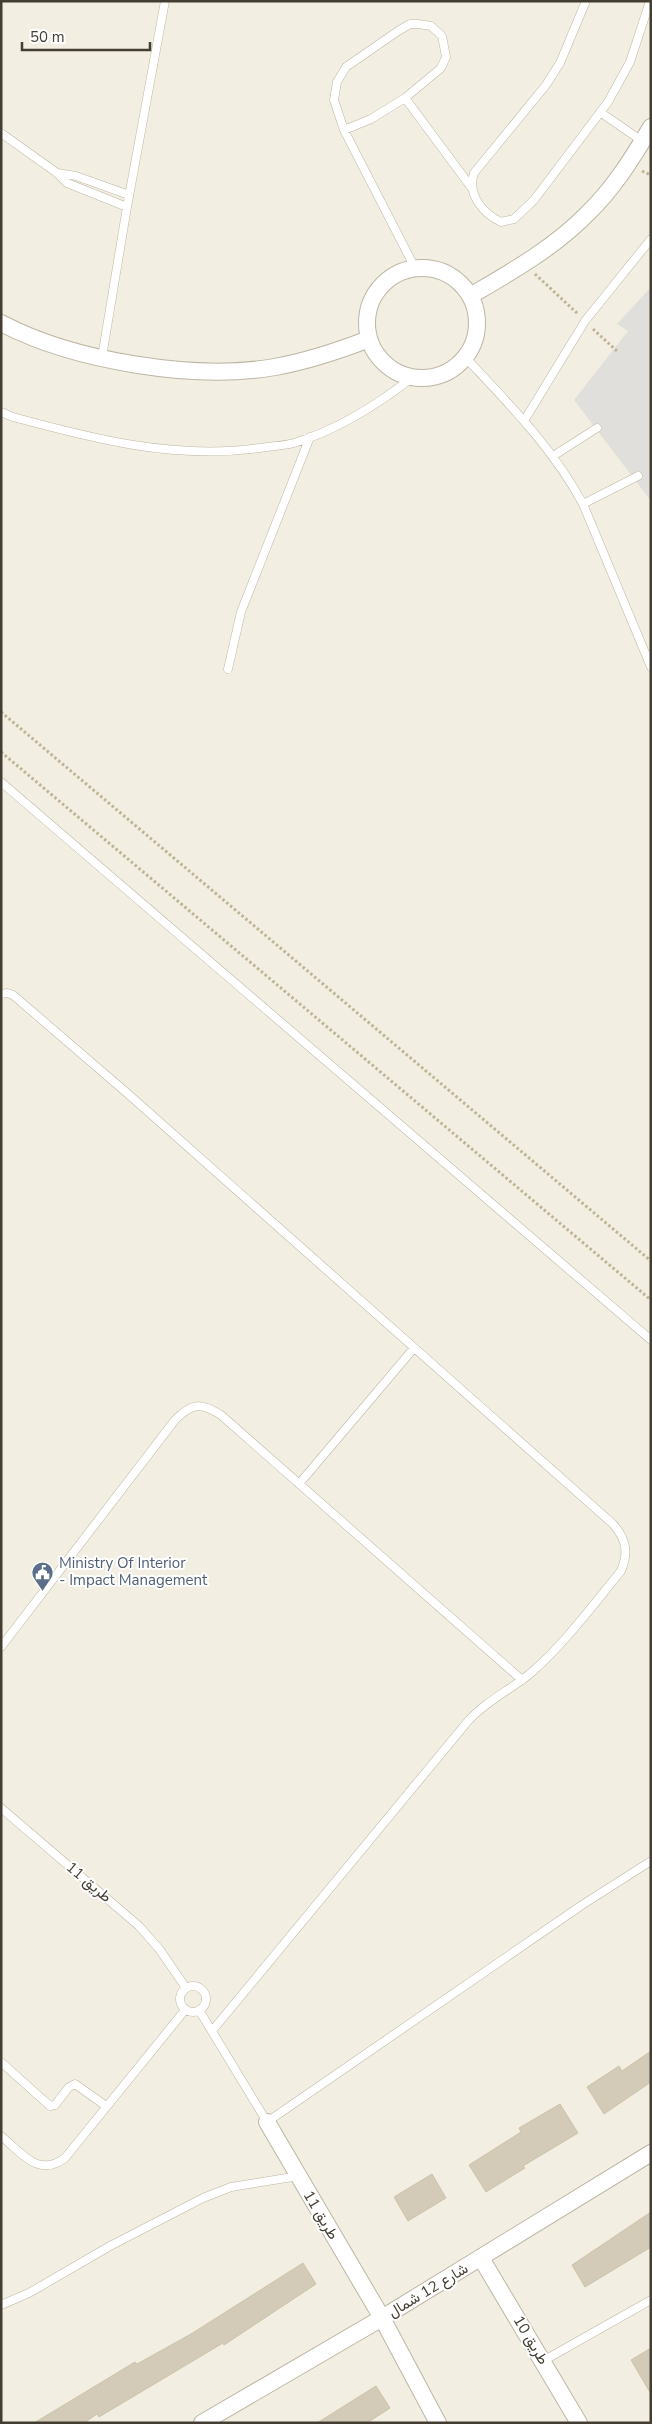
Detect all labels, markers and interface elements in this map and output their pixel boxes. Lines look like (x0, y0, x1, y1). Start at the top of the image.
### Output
scale bar (22, 20, 150, 52)
text: 50 m (30, 27, 65, 47)
place label: Ministry Of Interior - Impact Management (59, 1553, 208, 1590)
public building icon: Ministry Of Interior - Impact Management (31, 1560, 55, 1591)
street label: طريق 11 (62, 1857, 116, 1907)
street label: طريق 11 (299, 2187, 344, 2243)
street label: شارع 12 شمال (384, 2258, 472, 2323)
street label: طريق 10 (509, 2312, 554, 2368)

